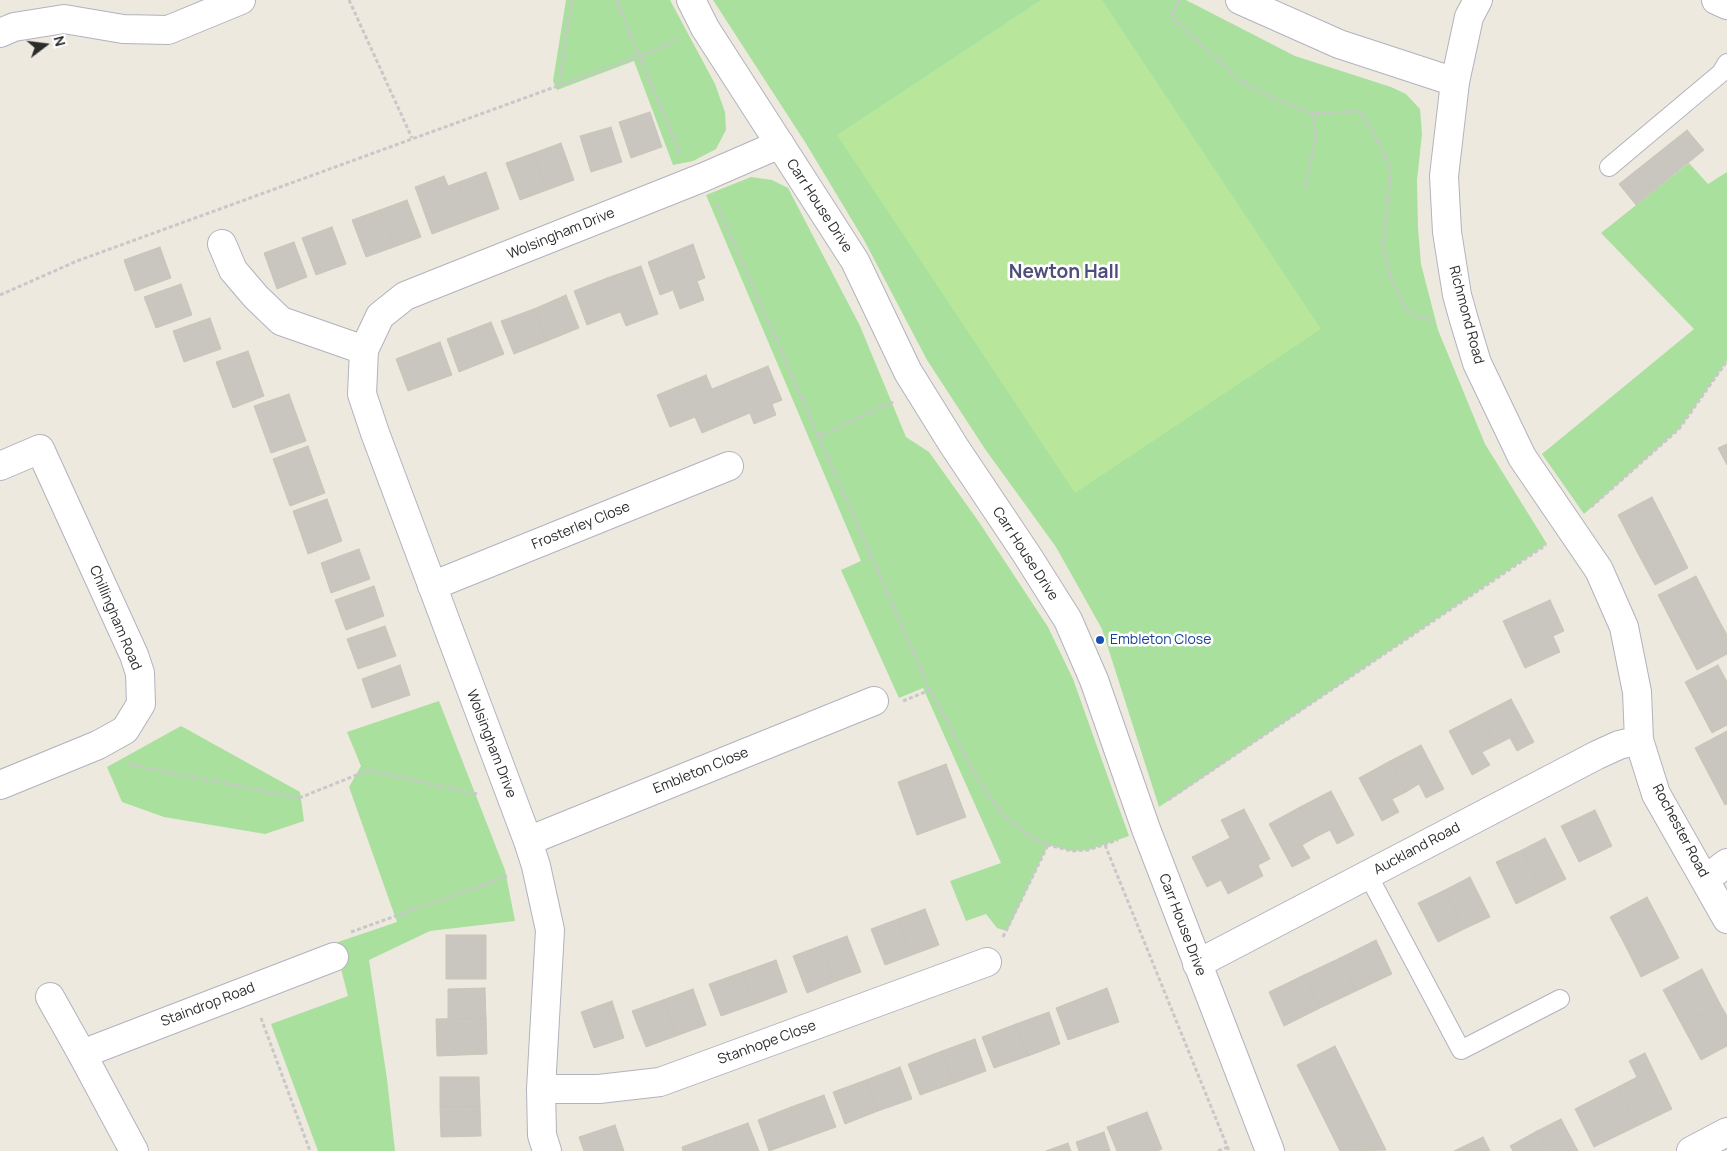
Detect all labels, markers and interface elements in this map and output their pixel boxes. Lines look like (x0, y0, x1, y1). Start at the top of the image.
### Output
north arrow (20, 20, 70, 70)
text: N (49, 34, 70, 48)
street label: Carr House Drive (783, 156, 855, 256)
street label: Wolsingham Drive (505, 205, 617, 263)
district label: Newton Hall (1009, 262, 1119, 284)
street label: Richmond Road (1445, 264, 1487, 366)
street label: Frosterley Close (529, 499, 633, 553)
street label: Carr House Drive (989, 504, 1061, 604)
street label: Chillingham Road (85, 563, 145, 673)
place label: Embleton Close (1110, 632, 1211, 648)
marker: Embleton Close (1094, 634, 1106, 646)
street label: Wolsingham Drive (463, 688, 519, 800)
street label: Embleton Close (651, 744, 751, 798)
street label: Rochester Road (1648, 781, 1712, 881)
street label: Auckland Road (1371, 819, 1463, 879)
street label: Carr House Drive (1155, 872, 1209, 978)
street label: Staindrop Road (159, 979, 257, 1031)
street label: Stanhope Close (716, 1017, 818, 1069)

